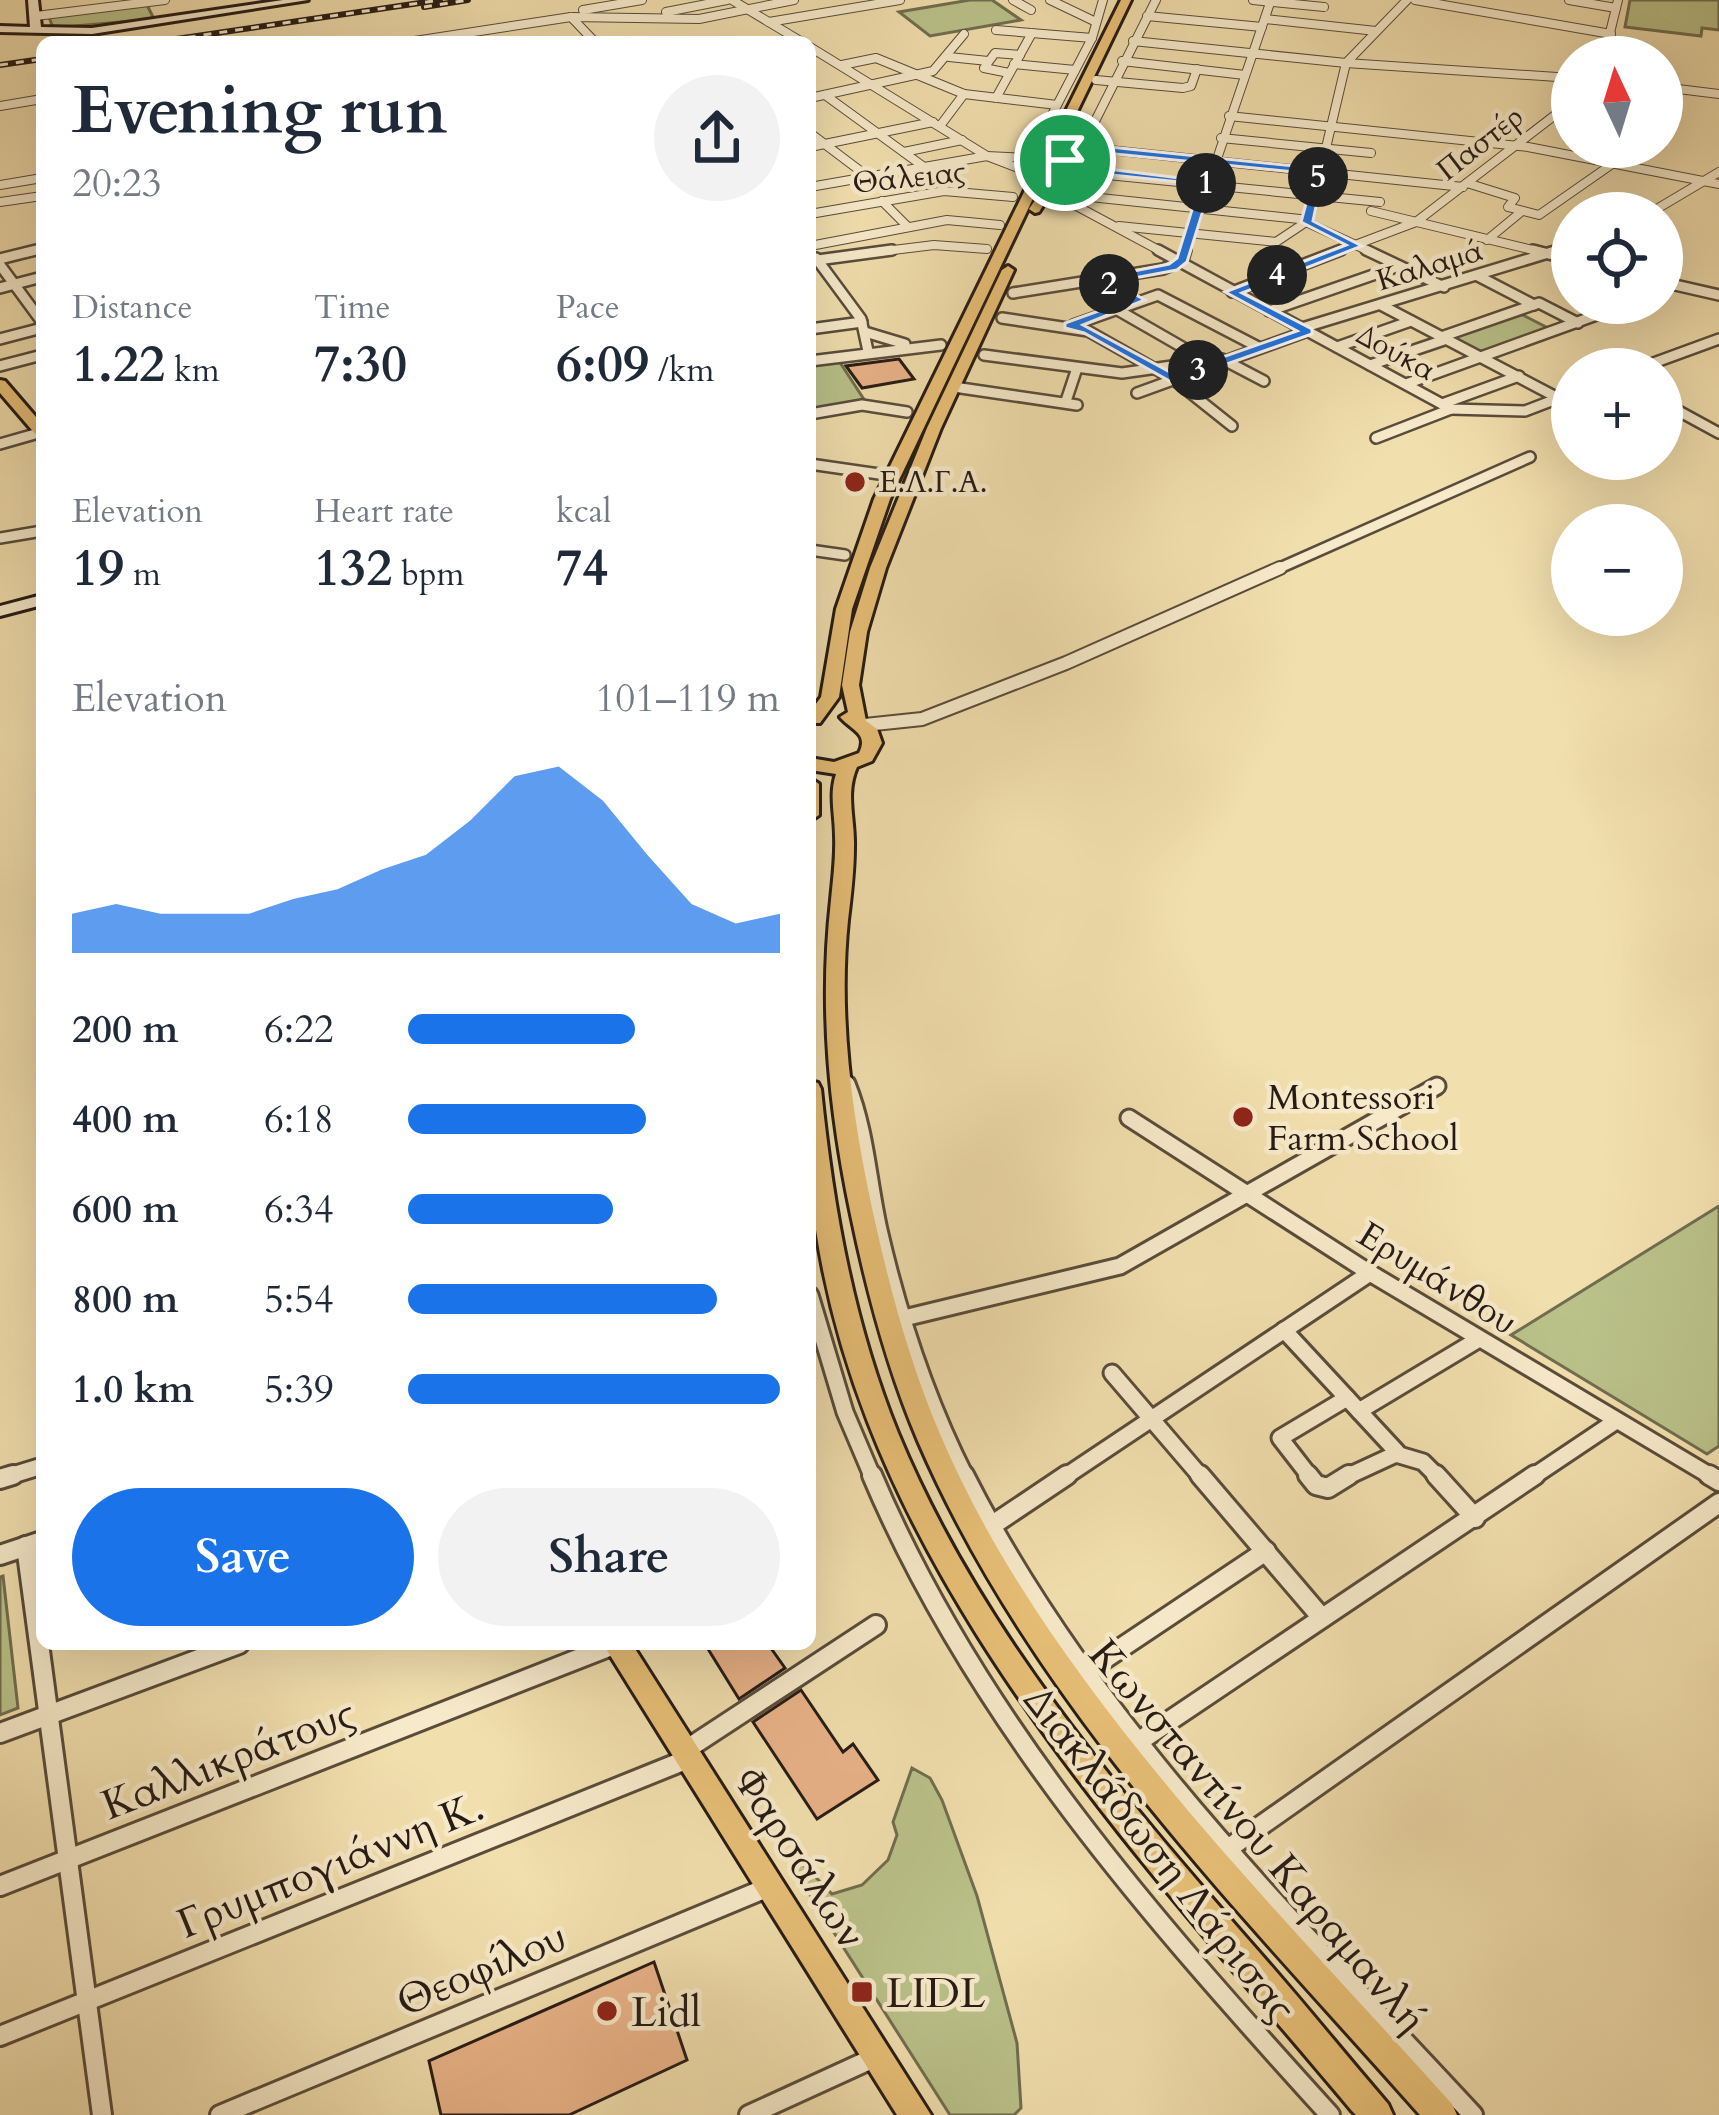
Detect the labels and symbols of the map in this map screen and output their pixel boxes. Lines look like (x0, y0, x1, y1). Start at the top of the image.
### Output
north arrow (1551, 36, 1683, 168)
street label: Παστέρ (1428, 96, 1532, 190)
pin (1014, 109, 1116, 211)
pin: 5 (1288, 147, 1348, 207)
street label: Θάλειας (850, 151, 968, 204)
pin: 1 (1176, 153, 1236, 213)
street label: Καλαμά (1371, 230, 1489, 301)
pin: 4 (1247, 245, 1307, 305)
pin: 2 (1079, 254, 1139, 314)
street label: Δούκα (1349, 314, 1442, 391)
pin: 3 (1168, 340, 1228, 400)
place label: Ε.Λ.Γ.Α. (879, 462, 987, 503)
marker: Ε.Λ.Γ.Α. (842, 469, 868, 495)
place label: Montessori Farm School (1267, 1073, 1459, 1163)
marker: Montessori Farm School (1230, 1104, 1256, 1130)
street label: Ερυμάνθου (1348, 1210, 1526, 1346)
street label: Κωνσταντίνου Καραμανλή (1076, 1627, 1440, 2047)
street label: Διακλάδωση Λάρισας (1010, 1674, 1309, 2034)
street label: Καλλικράτους (94, 1685, 363, 1834)
street label: Φαρσάλων (720, 1757, 879, 1959)
street label: Γρυμπογιάννη Κ. (169, 1778, 492, 1953)
street label: Θεοφίλου (388, 1908, 575, 2031)
place label: LIDL (886, 1965, 986, 2022)
marker: LIDL (849, 1979, 875, 2005)
place label: Lidl (631, 1984, 701, 2041)
marker: Lidl (594, 1998, 620, 2024)

